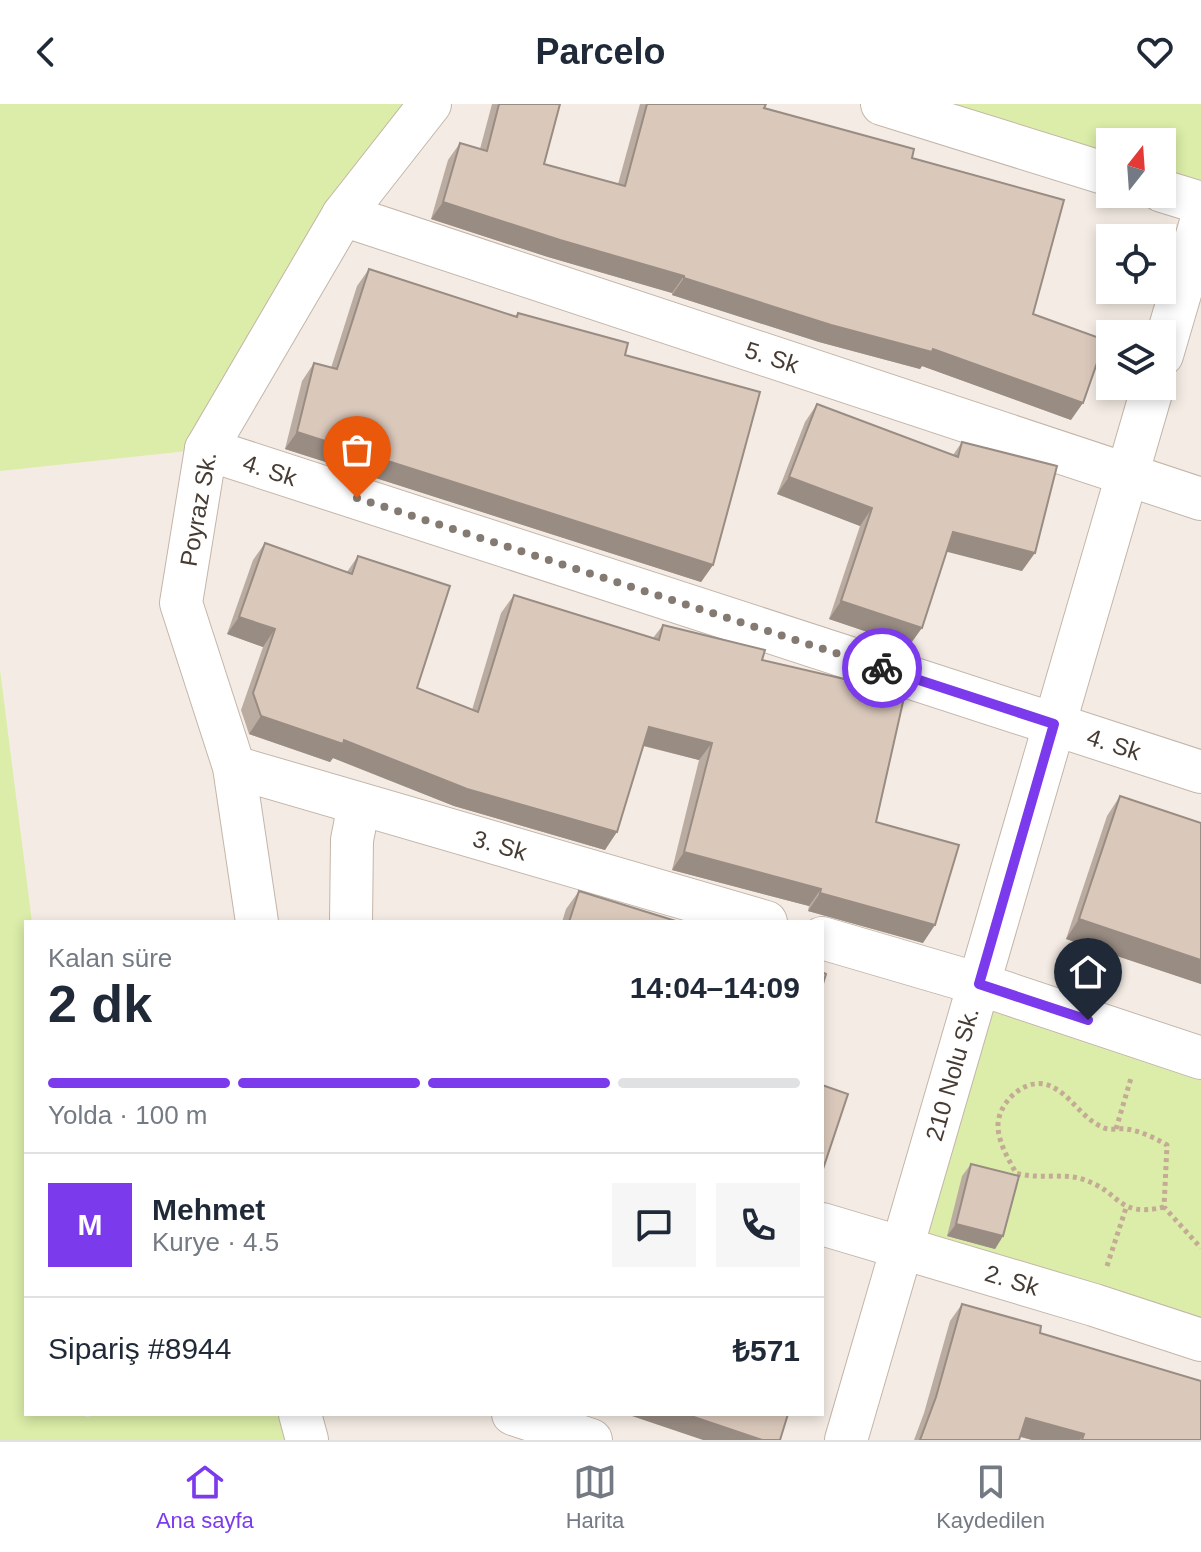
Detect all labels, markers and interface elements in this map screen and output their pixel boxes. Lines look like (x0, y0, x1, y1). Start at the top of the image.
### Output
icon: back (24, 30, 68, 74)
icon: heart (1133, 30, 1177, 74)
text: Parcelo (535, 31, 666, 72)
north arrow (1096, 128, 1176, 208)
map controls (1096, 128, 1176, 400)
button: locate (1096, 224, 1176, 304)
button: layers (1096, 320, 1176, 400)
street label: 5. Sk (742, 336, 803, 379)
pin (323, 416, 391, 498)
icon: bag (335, 428, 379, 472)
street label: 4. Sk (240, 449, 301, 492)
street label: Poyraz Sk. (175, 450, 221, 568)
courier (842, 628, 922, 708)
icon: bike (860, 646, 904, 690)
street label: 4. Sk (1084, 723, 1145, 766)
street label: 3. Sk (470, 824, 531, 866)
pin (1054, 938, 1122, 1020)
text: Kalan süre (48, 943, 172, 973)
icon: home (1066, 950, 1110, 994)
text: 14:04–14:09 (630, 971, 800, 1004)
text: 2 dk (48, 975, 152, 1033)
street label: 210 Nolu Sk. (920, 1004, 984, 1144)
text: Yolda · 100 m (48, 1100, 207, 1130)
button: chat (612, 1183, 696, 1267)
button: phone (716, 1183, 800, 1267)
text: Mehmet (152, 1193, 265, 1226)
text: M (78, 1208, 103, 1241)
text: Kurye · 4.5 (152, 1227, 279, 1257)
street label: 2. Sk (982, 1259, 1043, 1301)
text: Sipariş #8944 (48, 1332, 231, 1365)
text: ₺571 (733, 1334, 800, 1367)
tab: Ana sayfa (156, 1460, 254, 1534)
tab: Harita (566, 1460, 624, 1534)
tab: Kaydedilen (936, 1460, 1045, 1534)

